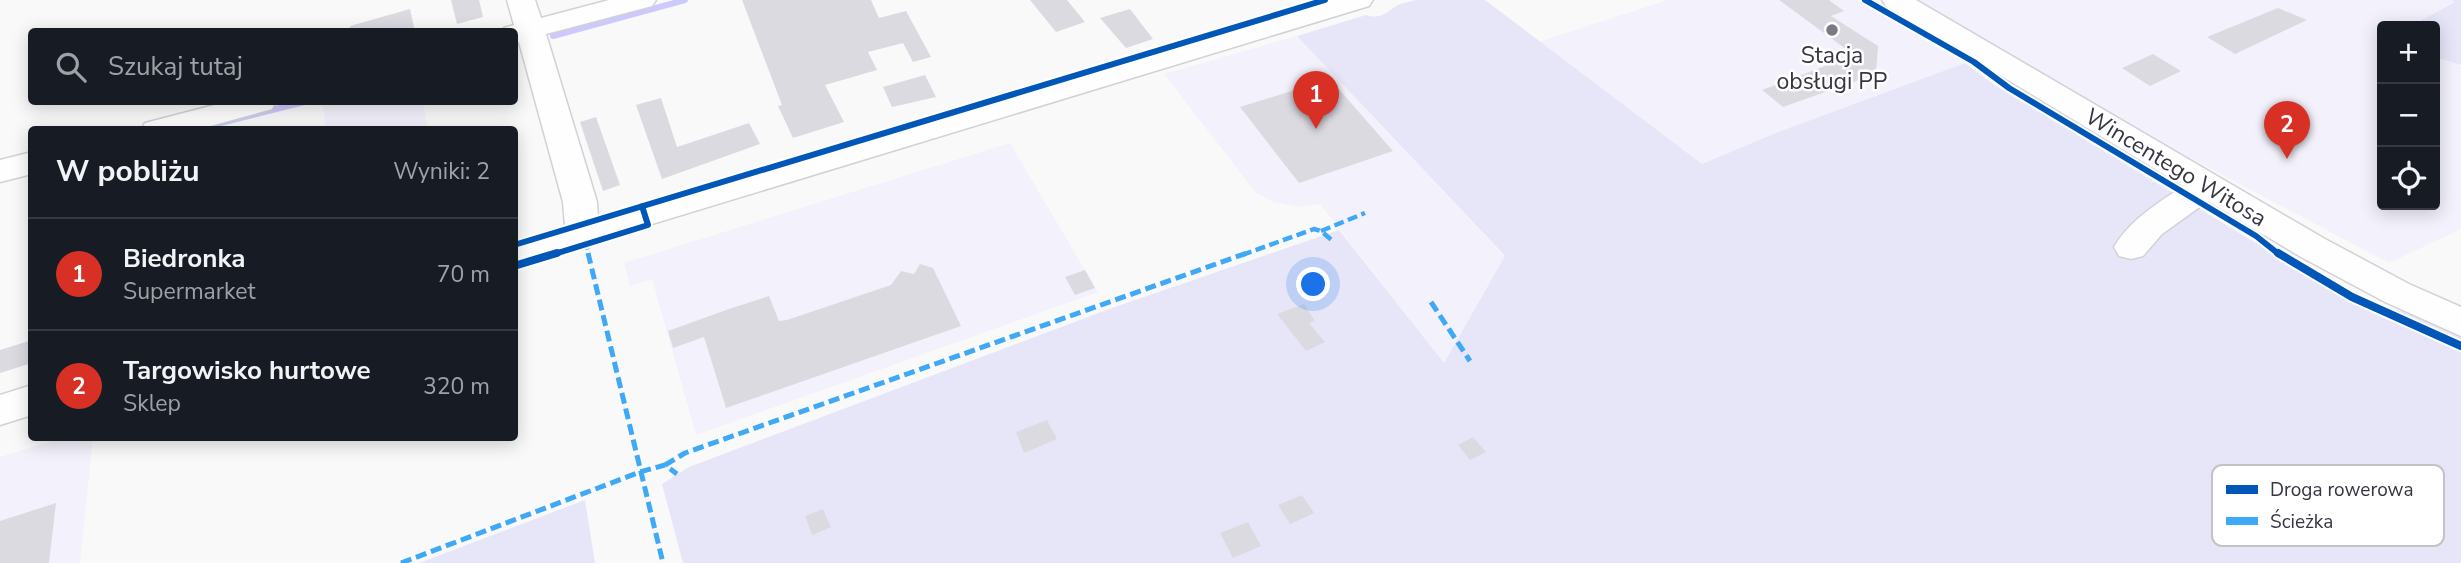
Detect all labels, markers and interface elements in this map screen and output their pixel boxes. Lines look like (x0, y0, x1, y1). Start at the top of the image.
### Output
map controls (2377, 21, 2440, 210)
button: + (2377, 21, 2440, 84)
marker: Stacja obsługi PP (1824, 22, 1840, 38)
search box (28, 28, 518, 105)
place label: Stacja obsługi PP (1777, 40, 1887, 97)
icon: search (52, 48, 90, 86)
text: Szukaj tutaj (108, 49, 243, 84)
pin: 1 (1293, 71, 1339, 129)
button: − (2377, 84, 2440, 147)
street label: Wincentego Witosa (2079, 101, 2272, 234)
pin: 2 (2264, 101, 2310, 159)
button: locate (2377, 147, 2440, 210)
text: W pobliżu (56, 151, 200, 192)
text: Wyniki: 2 (393, 156, 490, 187)
text: Biedronka (123, 241, 245, 276)
text: 1 (72, 259, 86, 290)
text: 70 m (437, 259, 490, 290)
your location (1296, 267, 1330, 301)
text: Supermarket (123, 276, 256, 307)
text: Targowisko hurtowe (123, 353, 371, 388)
text: 2 (72, 371, 86, 402)
text: 320 m (423, 371, 490, 402)
text: Sklep (123, 388, 181, 419)
legend (2212, 465, 2444, 546)
text: Droga rowerowa (2270, 477, 2413, 503)
text: Ścieżka (2270, 509, 2333, 535)

